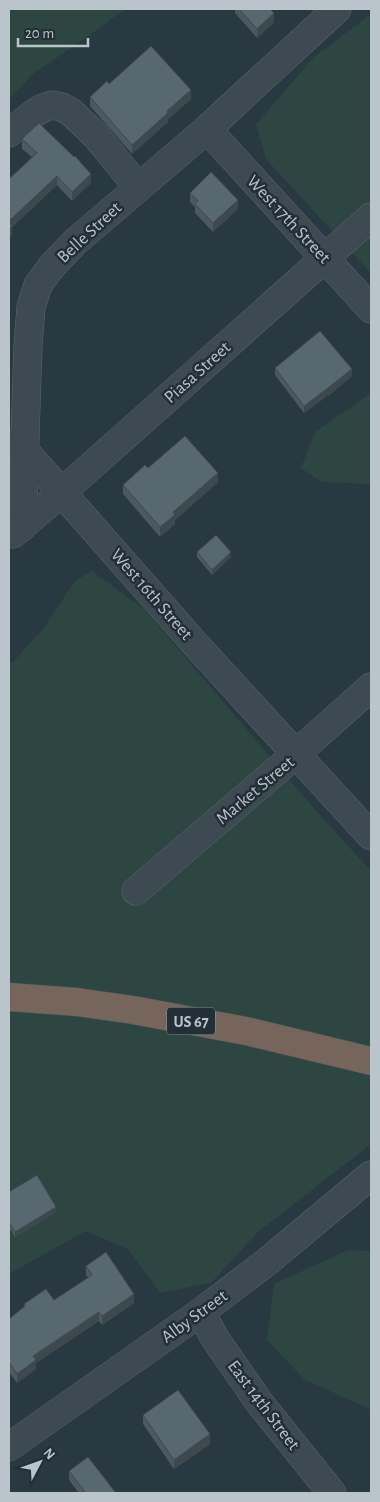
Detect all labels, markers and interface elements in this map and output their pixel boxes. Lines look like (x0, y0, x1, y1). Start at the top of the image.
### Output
scale bar (18, 15, 88, 47)
text: 20 m (25, 26, 54, 41)
street label: West 17th Street (243, 172, 334, 267)
street label: Belle Street (54, 199, 125, 267)
street label: Piasa Street (161, 338, 234, 407)
street label: West 16th Street (107, 546, 196, 644)
street label: Market Street (213, 753, 298, 828)
road number: US 67 (167, 1008, 215, 1034)
street label: Alby Street (158, 1287, 231, 1347)
street label: East 14th Street (224, 1357, 303, 1454)
north arrow (15, 1437, 65, 1487)
text: N (41, 1446, 58, 1462)

